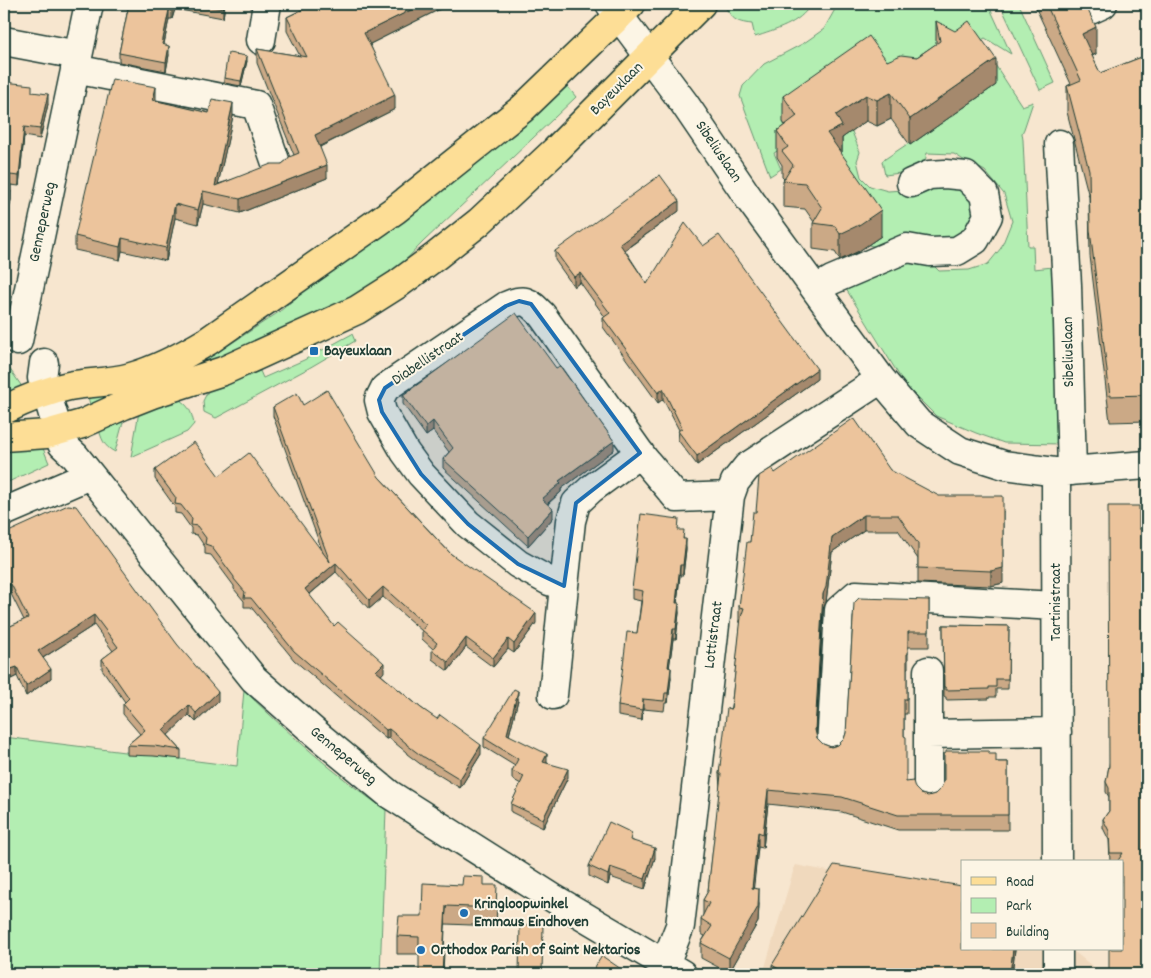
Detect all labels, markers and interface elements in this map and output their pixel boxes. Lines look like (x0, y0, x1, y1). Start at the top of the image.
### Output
street label: Bayeuxlaan (585, 57, 649, 121)
street label: Sibeliuslaan (689, 116, 747, 188)
street label: Genneperweg (23, 180, 63, 264)
street label: Sibeliuslaan (1057, 317, 1081, 387)
street label: Diabellistraat (387, 326, 469, 392)
place label: Bayeuxlaan (324, 340, 392, 363)
marker: Bayeuxlaan (308, 345, 320, 357)
street label: Tartinistraat (1045, 563, 1068, 641)
street label: Lottistraat (698, 600, 730, 670)
street label: Genneperweg (304, 721, 382, 791)
legend (961, 860, 1124, 950)
text: Road (1006, 872, 1034, 894)
place label: Kringloopwinkel Emmaus Eindhoven (474, 893, 589, 934)
text: Park (1006, 896, 1032, 918)
marker: Kringloopwinkel Emmaus Eindhoven (458, 907, 470, 919)
text: Building (1006, 922, 1049, 944)
place label: Orthodox Parish of Saint Nektarios (431, 939, 641, 962)
marker: Orthodox Parish of Saint Nektarios (415, 944, 427, 956)

